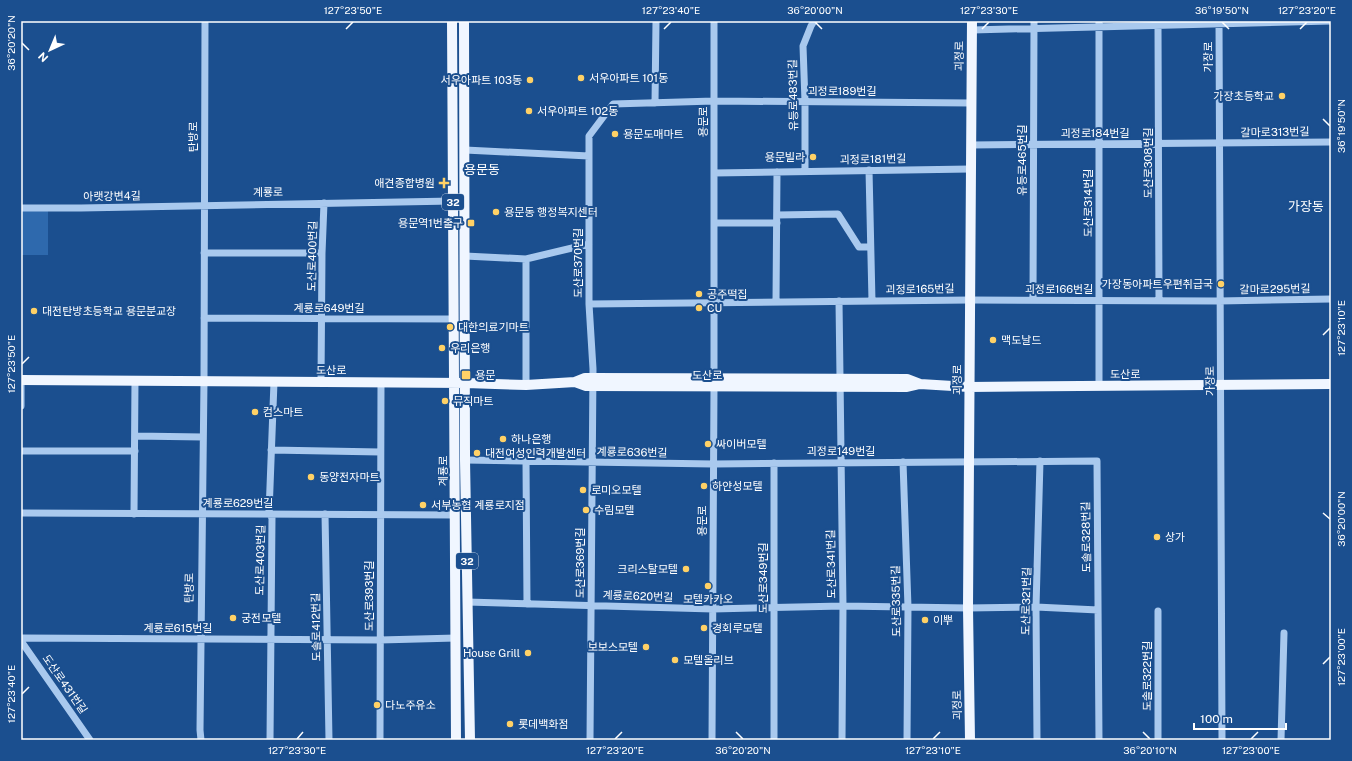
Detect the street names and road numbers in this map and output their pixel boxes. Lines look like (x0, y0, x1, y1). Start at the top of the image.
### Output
street label: 괴정로 (953, 41, 965, 71)
street label: 가장로 (1202, 42, 1214, 72)
street label: 유등로483번길 (786, 59, 800, 131)
street label: 괴정로189번길 (808, 85, 877, 97)
street label: 용문로 (697, 107, 709, 137)
street label: 탄방로 (187, 122, 199, 152)
street label: 유등로465번길 (1016, 124, 1028, 196)
street label: 갈마로313번길 (1240, 125, 1310, 139)
street label: 괴정로184번길 (1060, 127, 1130, 139)
street label: 도산로308번길 (1142, 127, 1154, 199)
street label: 괴정로181번길 (840, 152, 906, 166)
street label: 도산로314번길 (1082, 169, 1094, 237)
street label: 계룡로 (253, 186, 283, 198)
street label: 아랫강변4길 (83, 189, 141, 203)
road number: 32 (442, 194, 464, 210)
street label: 도산로400번길 (305, 220, 319, 292)
street label: 도산로370번길 (572, 228, 584, 298)
street label: 괴정로165번길 (885, 282, 955, 296)
street label: 갈마로295번길 (1239, 282, 1311, 296)
street label: 괴정로166번길 (1025, 283, 1093, 295)
street label: 계룡로649번길 (293, 302, 365, 314)
street label: 도산로 (316, 364, 346, 376)
street label: 괴정로 (951, 365, 963, 395)
street label: 가장로 (1204, 366, 1216, 396)
street label: 도산로 (1110, 368, 1140, 380)
street label: 도산로 (692, 369, 722, 381)
street label: 계룡로636번길 (596, 445, 668, 459)
street label: 괴정로149번길 (807, 445, 875, 457)
street label: 계룡로 (437, 456, 449, 486)
street label: 계룡로629번길 (203, 497, 273, 509)
street label: 도솔로328번길 (1079, 501, 1093, 573)
street label: 용문로 (696, 506, 708, 536)
street label: 도산로403번길 (253, 524, 267, 596)
street label: 도산로369번길 (574, 527, 586, 599)
street label: 도산로341번길 (824, 529, 838, 599)
street label: 도산로349번길 (757, 542, 769, 614)
road number: 32 (456, 553, 478, 569)
street label: 도산로393번길 (363, 560, 375, 632)
street label: 도산로335번길 (889, 565, 903, 637)
street label: 도산로321번길 (1019, 567, 1033, 635)
street label: 탄방로 (183, 573, 195, 603)
street label: 계룡로620번길 (602, 589, 674, 603)
street label: 도솔로412번길 (309, 593, 323, 661)
street label: 계룡로615번길 (144, 622, 212, 634)
street label: 도솔로322번길 (1141, 641, 1153, 711)
street label: 도산로431번길 (40, 652, 90, 716)
street label: 괴정로 (951, 690, 963, 720)

